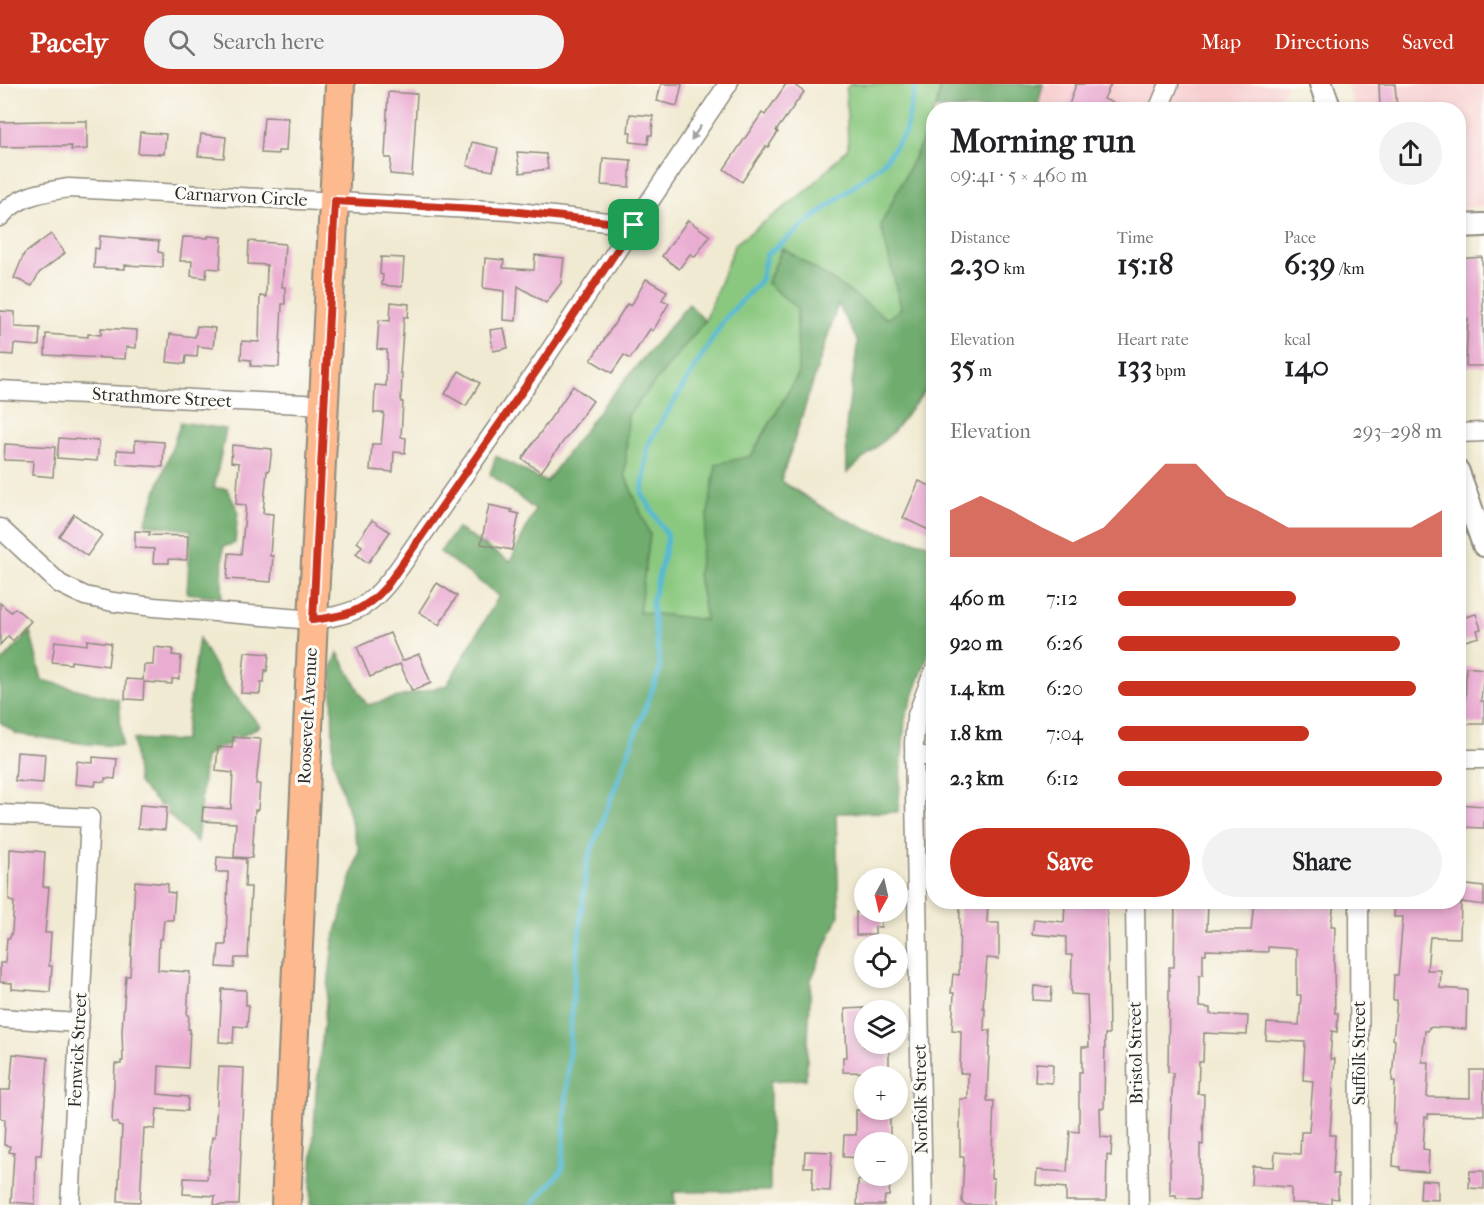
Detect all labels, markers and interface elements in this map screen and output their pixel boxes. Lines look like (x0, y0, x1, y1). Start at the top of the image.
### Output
search box (144, 15, 564, 69)
text: Pacely (30, 26, 108, 59)
icon: search (165, 26, 198, 59)
text: Search here (213, 29, 324, 55)
text: Map (1201, 30, 1241, 54)
text: Directions (1274, 30, 1369, 54)
text: Saved (1402, 30, 1454, 54)
text: Morning run (950, 122, 1135, 161)
button: share (1379, 122, 1442, 185)
one-way arrow (690, 124, 702, 140)
text: 09:41 · 5 × 460 m (950, 164, 1087, 187)
street label: Carnarvon Circle (174, 183, 308, 211)
pin (608, 199, 659, 250)
icon: arrive (617, 208, 650, 241)
text: Distance (950, 228, 1010, 247)
text: Time (1117, 228, 1153, 247)
text: Pace (1284, 228, 1316, 247)
text: 2.30 (950, 247, 1000, 282)
text: 15:18 (1117, 247, 1174, 282)
text: 6:39 (1284, 247, 1336, 282)
text: km (1000, 259, 1025, 278)
text: /km (1336, 259, 1364, 278)
text: Elevation (950, 330, 1015, 349)
text: Heart rate (1117, 330, 1189, 349)
text: kcal (1284, 330, 1311, 349)
text: 35 (950, 349, 975, 384)
text: 133 (1117, 349, 1152, 384)
text: 140 (1284, 349, 1329, 384)
text: m (975, 361, 992, 380)
text: bpm (1152, 361, 1186, 380)
street label: Strathmore Street (92, 384, 233, 412)
text: Elevation (950, 420, 1031, 443)
text: 293–298 m (1353, 420, 1442, 443)
text: 460 m (950, 587, 1005, 610)
text: 7:12 (1046, 587, 1078, 610)
text: 920 m (950, 632, 1003, 655)
text: 6:26 (1046, 632, 1083, 655)
street label: Roosevelt Avenue (294, 647, 322, 785)
text: 1.4 km (950, 677, 1005, 700)
text: 6:20 (1046, 677, 1083, 700)
text: 1.8 km (950, 722, 1002, 745)
text: 7:04 (1046, 722, 1083, 745)
text: 2.3 km (950, 767, 1004, 790)
text: 6:12 (1046, 767, 1079, 790)
button: Save (950, 828, 1190, 897)
button: Share (1202, 828, 1442, 897)
north arrow (854, 868, 908, 922)
map controls (854, 868, 908, 1186)
button: locate (854, 934, 908, 988)
street label: Fenwick Street (64, 991, 92, 1108)
button: layers (854, 1000, 908, 1054)
street label: Suffolk Street (1349, 1000, 1370, 1105)
street label: Bristol Street (1125, 1001, 1147, 1105)
street label: Norfolk Street (910, 1043, 932, 1154)
button: + (854, 1066, 908, 1120)
button: − (854, 1132, 908, 1186)

